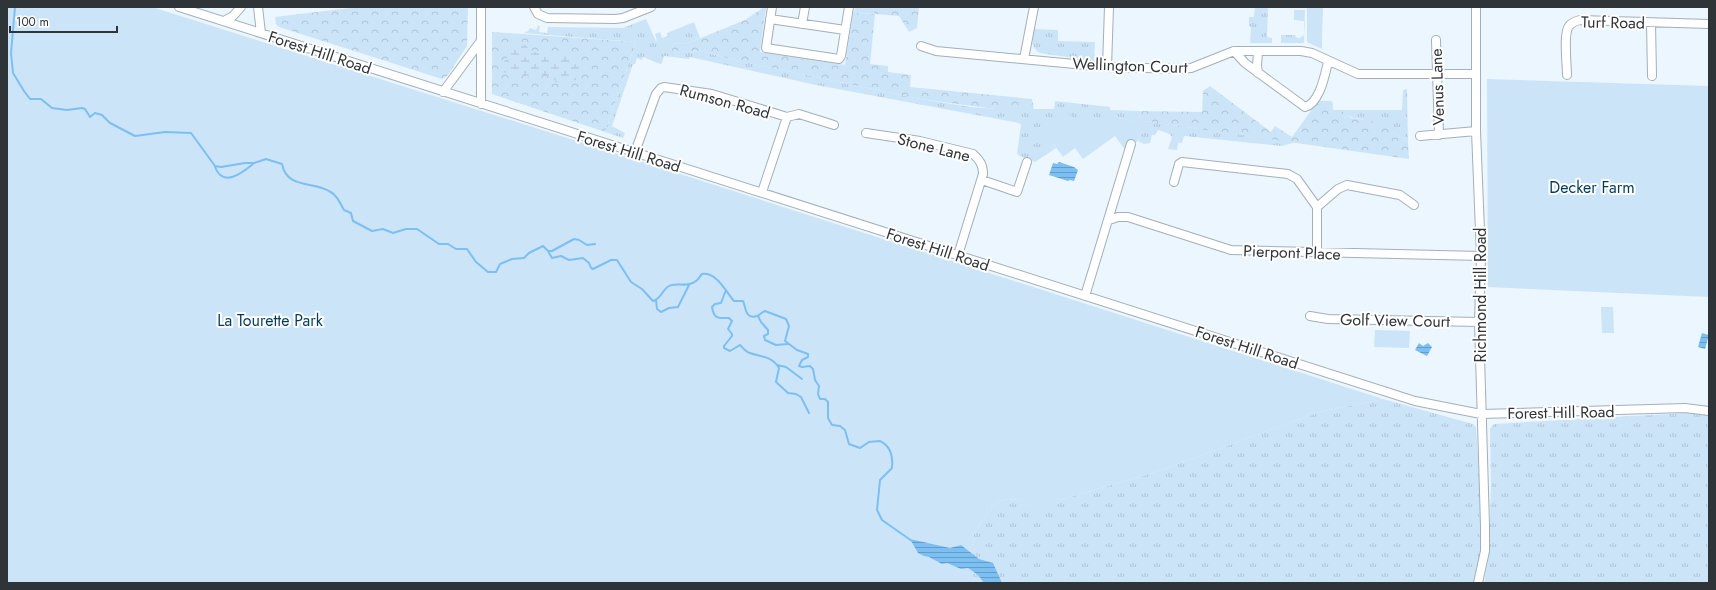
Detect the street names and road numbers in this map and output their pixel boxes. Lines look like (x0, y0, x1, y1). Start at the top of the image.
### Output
street label: Turf Road (1581, 10, 1645, 35)
street label: Forest Hill Road (265, 25, 374, 80)
street label: Venus Lane (1425, 48, 1450, 126)
street label: Wellington Court (1072, 52, 1188, 79)
street label: Rumson Road (677, 78, 773, 125)
street label: Forest Hill Road (574, 125, 683, 178)
street label: Stone Lane (895, 127, 973, 168)
street label: Forest Hill Road (883, 222, 992, 277)
street label: Richmond Hill Road (1469, 228, 1492, 362)
street label: Pierpont Place (1243, 239, 1341, 266)
street label: Golf View Court (1340, 308, 1450, 333)
street label: Forest Hill Road (1192, 320, 1301, 375)
street label: Forest Hill Road (1507, 400, 1615, 425)

